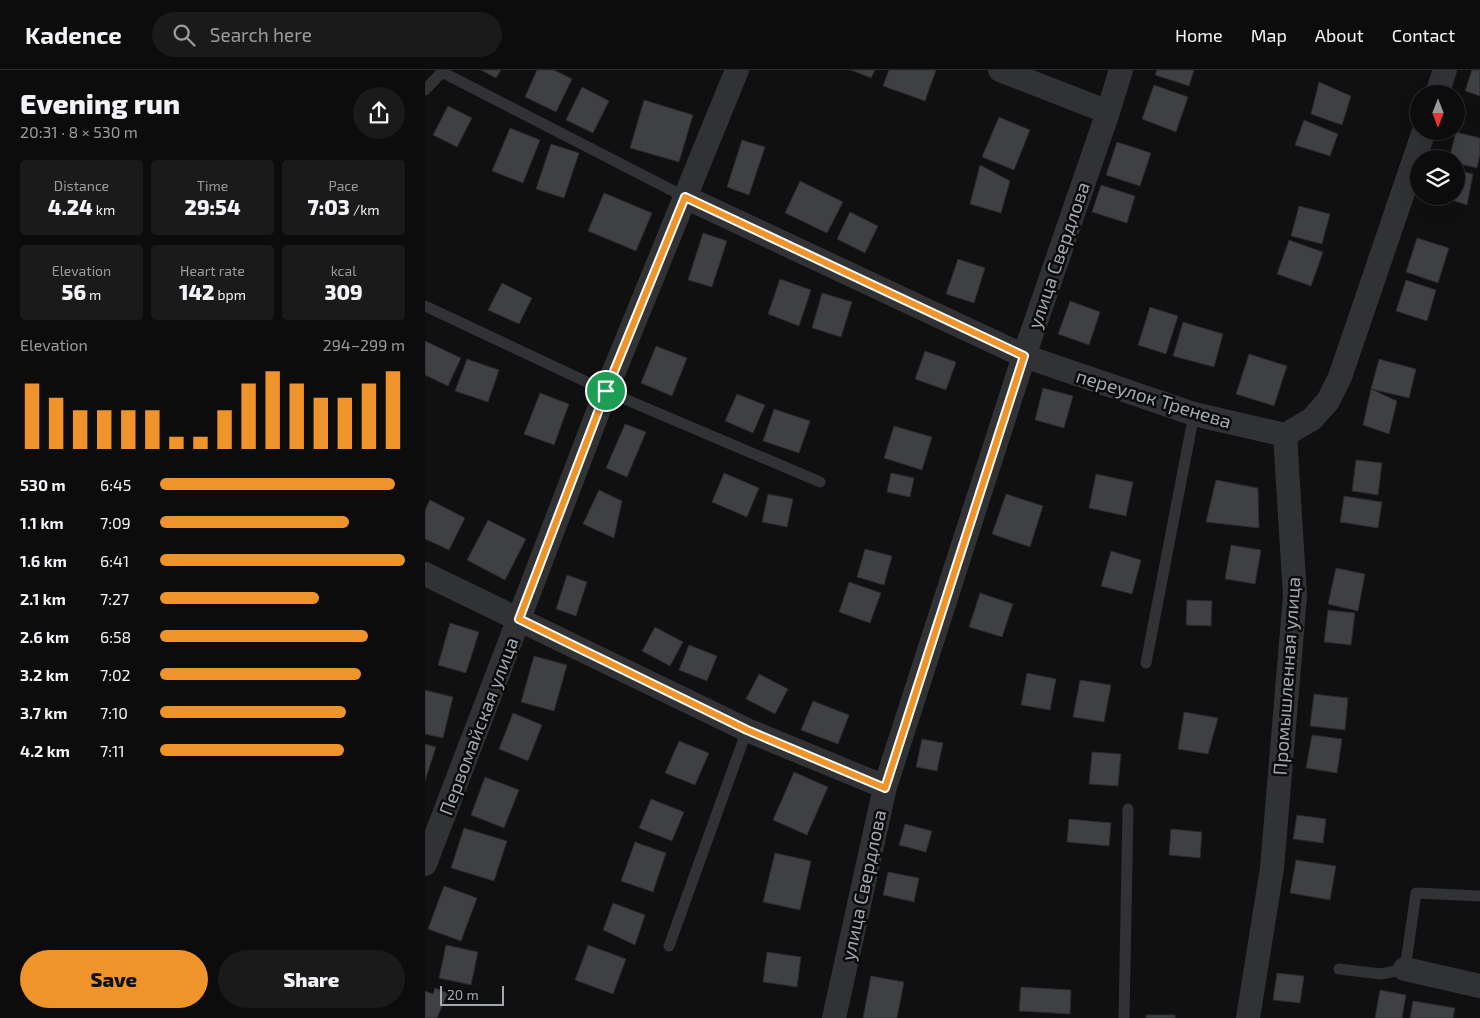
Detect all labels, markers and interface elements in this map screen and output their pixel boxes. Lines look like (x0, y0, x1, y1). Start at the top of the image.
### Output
search box (152, 12, 502, 57)
text: Kadence (25, 20, 122, 49)
icon: search (170, 21, 198, 49)
text: Search here (210, 23, 312, 46)
text: Home (1175, 24, 1223, 46)
text: Map (1251, 24, 1287, 46)
text: About (1315, 24, 1364, 46)
text: Contact (1392, 24, 1455, 46)
north arrow (1410, 85, 1465, 140)
map controls (1410, 85, 1465, 205)
text: Evening run (20, 86, 180, 120)
button: share (353, 87, 405, 139)
text: 20:31 · 8 × 530 m (20, 122, 138, 141)
button: layers (1410, 150, 1465, 205)
text: Distance (54, 177, 109, 194)
text: Time (197, 177, 228, 194)
text: Pace (328, 177, 359, 194)
street label: улица Свердлова (1022, 179, 1095, 332)
text: 4.24 (48, 194, 93, 219)
text: 29:54 (184, 194, 241, 219)
text: 7:03 (307, 194, 350, 219)
text: km (93, 201, 115, 218)
text: /km (350, 201, 380, 218)
text: Elevation (52, 262, 111, 279)
text: Heart rate (180, 262, 245, 279)
text: kcal (331, 262, 356, 279)
text: 56 (62, 279, 86, 304)
text: 142 (179, 279, 215, 304)
text: 309 (324, 279, 363, 304)
text: m (86, 286, 101, 303)
text: bpm (215, 286, 246, 303)
text: Elevation (20, 335, 88, 354)
text: 294–299 m (323, 335, 405, 354)
street label: переулок Тренева (1073, 363, 1234, 433)
pin (585, 370, 627, 412)
icon: arrive (592, 377, 620, 405)
text: 530 m (20, 475, 66, 494)
text: 6:45 (100, 475, 131, 494)
text: 1.1 km (20, 513, 64, 532)
text: 7:09 (100, 513, 131, 532)
text: 1.6 km (20, 551, 67, 570)
text: 6:41 (100, 551, 129, 570)
street label: Промышленная улица (1268, 576, 1305, 776)
text: 2.1 km (20, 589, 66, 608)
text: 7:27 (100, 589, 129, 608)
text: 2.6 km (20, 627, 69, 646)
text: 6:58 (100, 627, 131, 646)
street label: Первомайская улица (433, 634, 524, 819)
text: 3.2 km (20, 665, 69, 684)
text: 7:02 (100, 665, 131, 684)
text: 3.7 km (20, 703, 67, 722)
text: 7:10 (100, 703, 128, 722)
text: 4.2 km (20, 741, 70, 760)
text: 7:11 (100, 741, 125, 760)
street label: улица Свердлова (836, 807, 891, 963)
button: Save (20, 950, 208, 1008)
button: Share (218, 950, 405, 1008)
scale bar (440, 983, 504, 1006)
text: 20 m (447, 986, 479, 1003)

